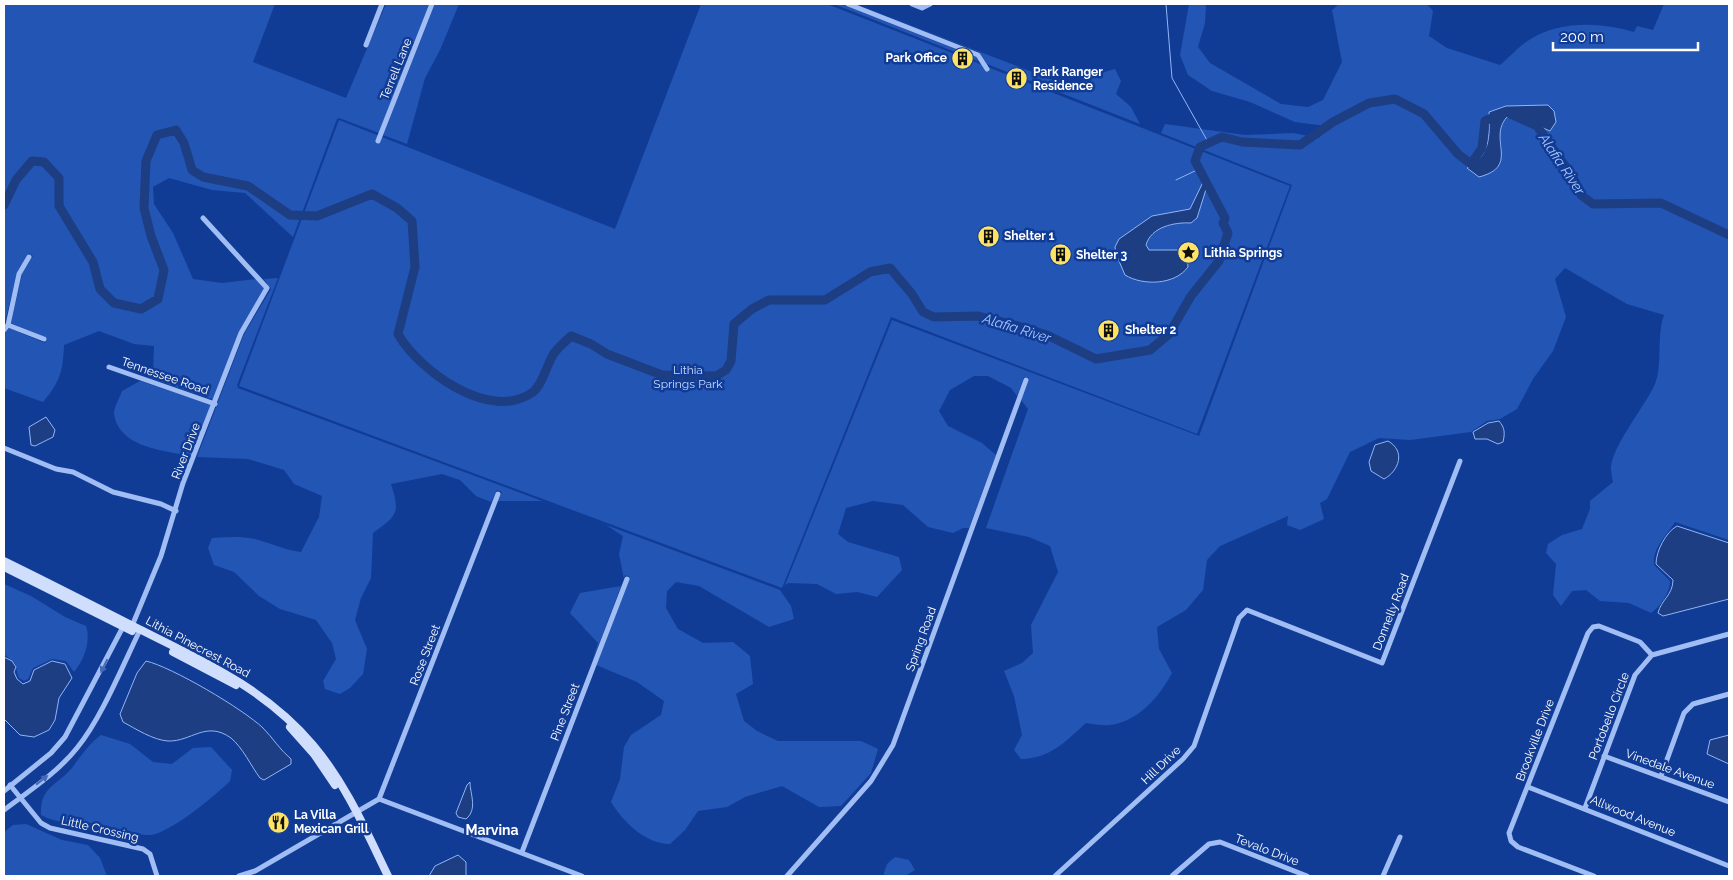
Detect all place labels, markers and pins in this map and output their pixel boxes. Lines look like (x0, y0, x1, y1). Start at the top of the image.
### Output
building icon: Park Office (951, 46, 975, 70)
place label: Park Office (886, 51, 947, 65)
place label: Park Ranger Residence (1033, 65, 1103, 93)
building icon: Park Ranger Residence (1005, 67, 1029, 91)
building icon: Shelter 1 (976, 224, 1000, 248)
place label: Shelter 1 (1004, 229, 1054, 243)
place icon: Lithia Springs (1176, 241, 1200, 265)
building icon: Shelter 3 (1048, 243, 1072, 267)
place label: Lithia Springs (1204, 246, 1282, 260)
place label: Shelter 3 (1076, 248, 1127, 262)
building icon: Shelter 2 (1097, 318, 1121, 342)
place label: Shelter 2 (1125, 323, 1176, 337)
place label: La Villa Mexican Grill (294, 808, 369, 836)
restaurant icon: La Villa Mexican Grill (266, 810, 290, 834)

